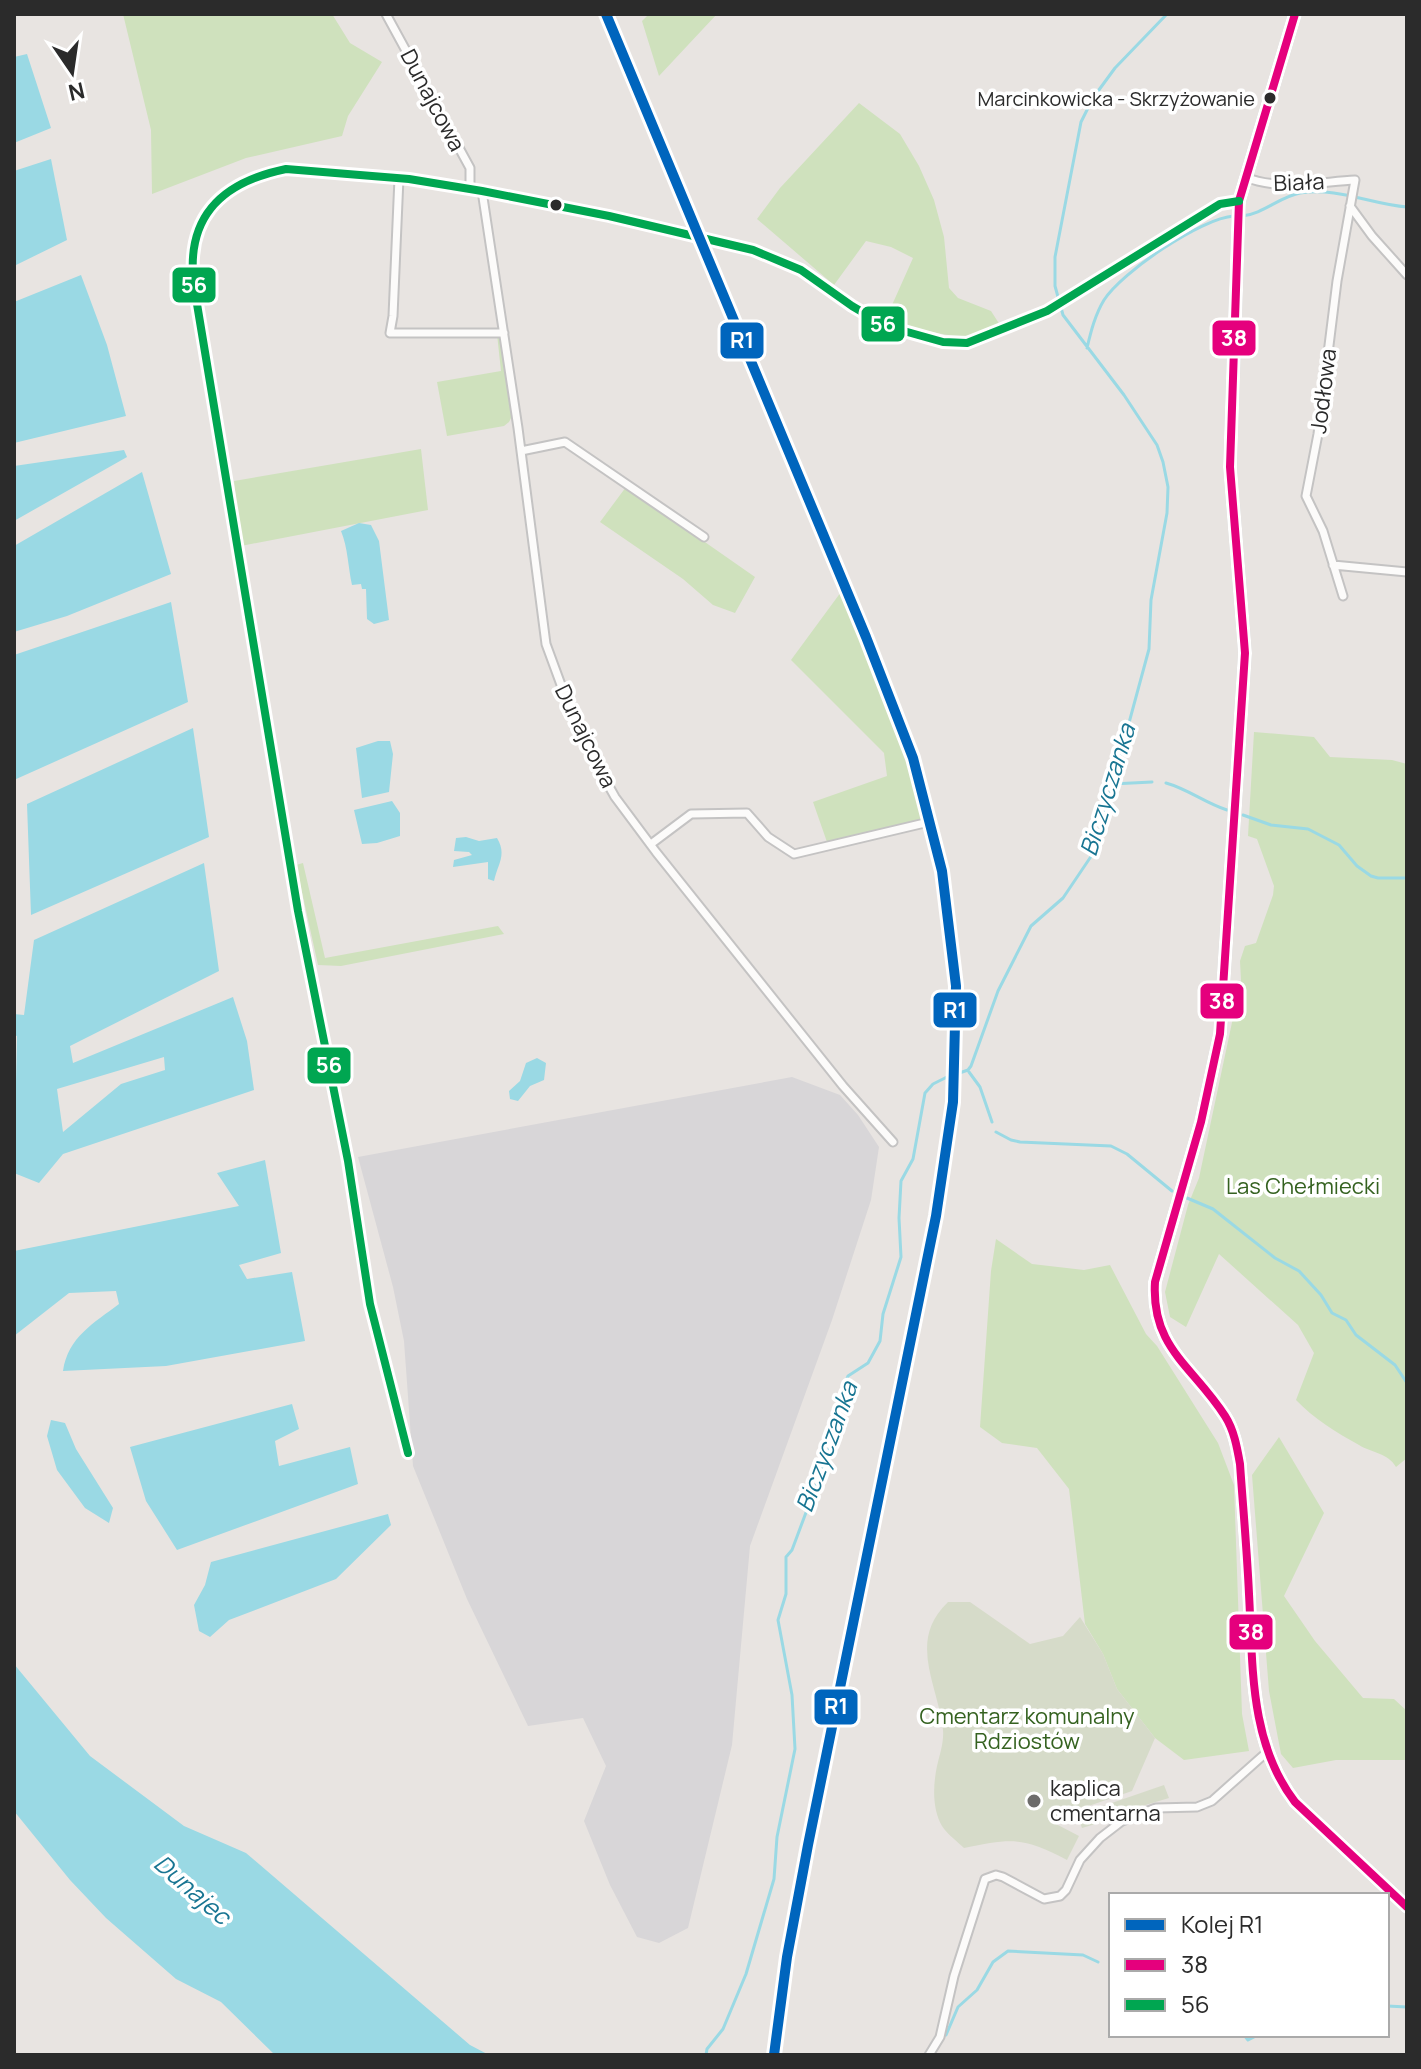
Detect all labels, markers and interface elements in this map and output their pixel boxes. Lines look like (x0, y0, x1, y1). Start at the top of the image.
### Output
north arrow (32, 32, 112, 112)
street label: Dunajcowa (394, 44, 472, 156)
text: N (65, 75, 88, 108)
place label: Marcinkowicka - Skrzyżowanie (977, 85, 1255, 112)
marker: Marcinkowicka - Skrzyżowanie (1262, 90, 1278, 106)
street label: Biała (1273, 166, 1325, 198)
unlabelled marker (548, 197, 564, 213)
line badge: 56 (171, 266, 217, 304)
text: 56 (181, 270, 207, 300)
line badge: 56 (860, 305, 906, 343)
text: 56 (870, 309, 896, 339)
line badge: 38 (1211, 319, 1257, 357)
line badge: R1 (719, 321, 765, 360)
text: 38 (1221, 323, 1247, 353)
text: R1 (730, 325, 754, 355)
street label: Jodłowa (1303, 347, 1343, 435)
street label: Dunajcowa (548, 679, 624, 793)
water label: Biczyczanka (1071, 718, 1143, 860)
line badge: 38 (1199, 982, 1245, 1020)
text: 38 (1209, 986, 1235, 1016)
line badge: R1 (932, 991, 978, 1029)
text: R1 (943, 995, 967, 1025)
line badge: 56 (306, 1046, 352, 1085)
text: 56 (316, 1050, 342, 1080)
park label: Las Chełmiecki (1226, 1171, 1380, 1201)
water label: Biczyczanka (787, 1375, 865, 1516)
line badge: 38 (1228, 1613, 1274, 1651)
text: 38 (1238, 1617, 1264, 1647)
line badge: R1 (813, 1688, 859, 1726)
text: R1 (824, 1691, 848, 1721)
park label: Cmentarz komunalny Rdziostów (919, 1701, 1135, 1756)
place label: kaplica cmentarna (1050, 1773, 1161, 1828)
marker: kaplica cmentarna (1025, 1792, 1043, 1810)
water label: Dunajec (148, 1846, 240, 1932)
legend (1109, 1893, 1389, 2037)
text: Kolej R1 (1181, 1907, 1263, 1940)
text: 38 (1181, 1947, 1208, 1980)
text: 56 (1181, 1987, 1210, 2020)

